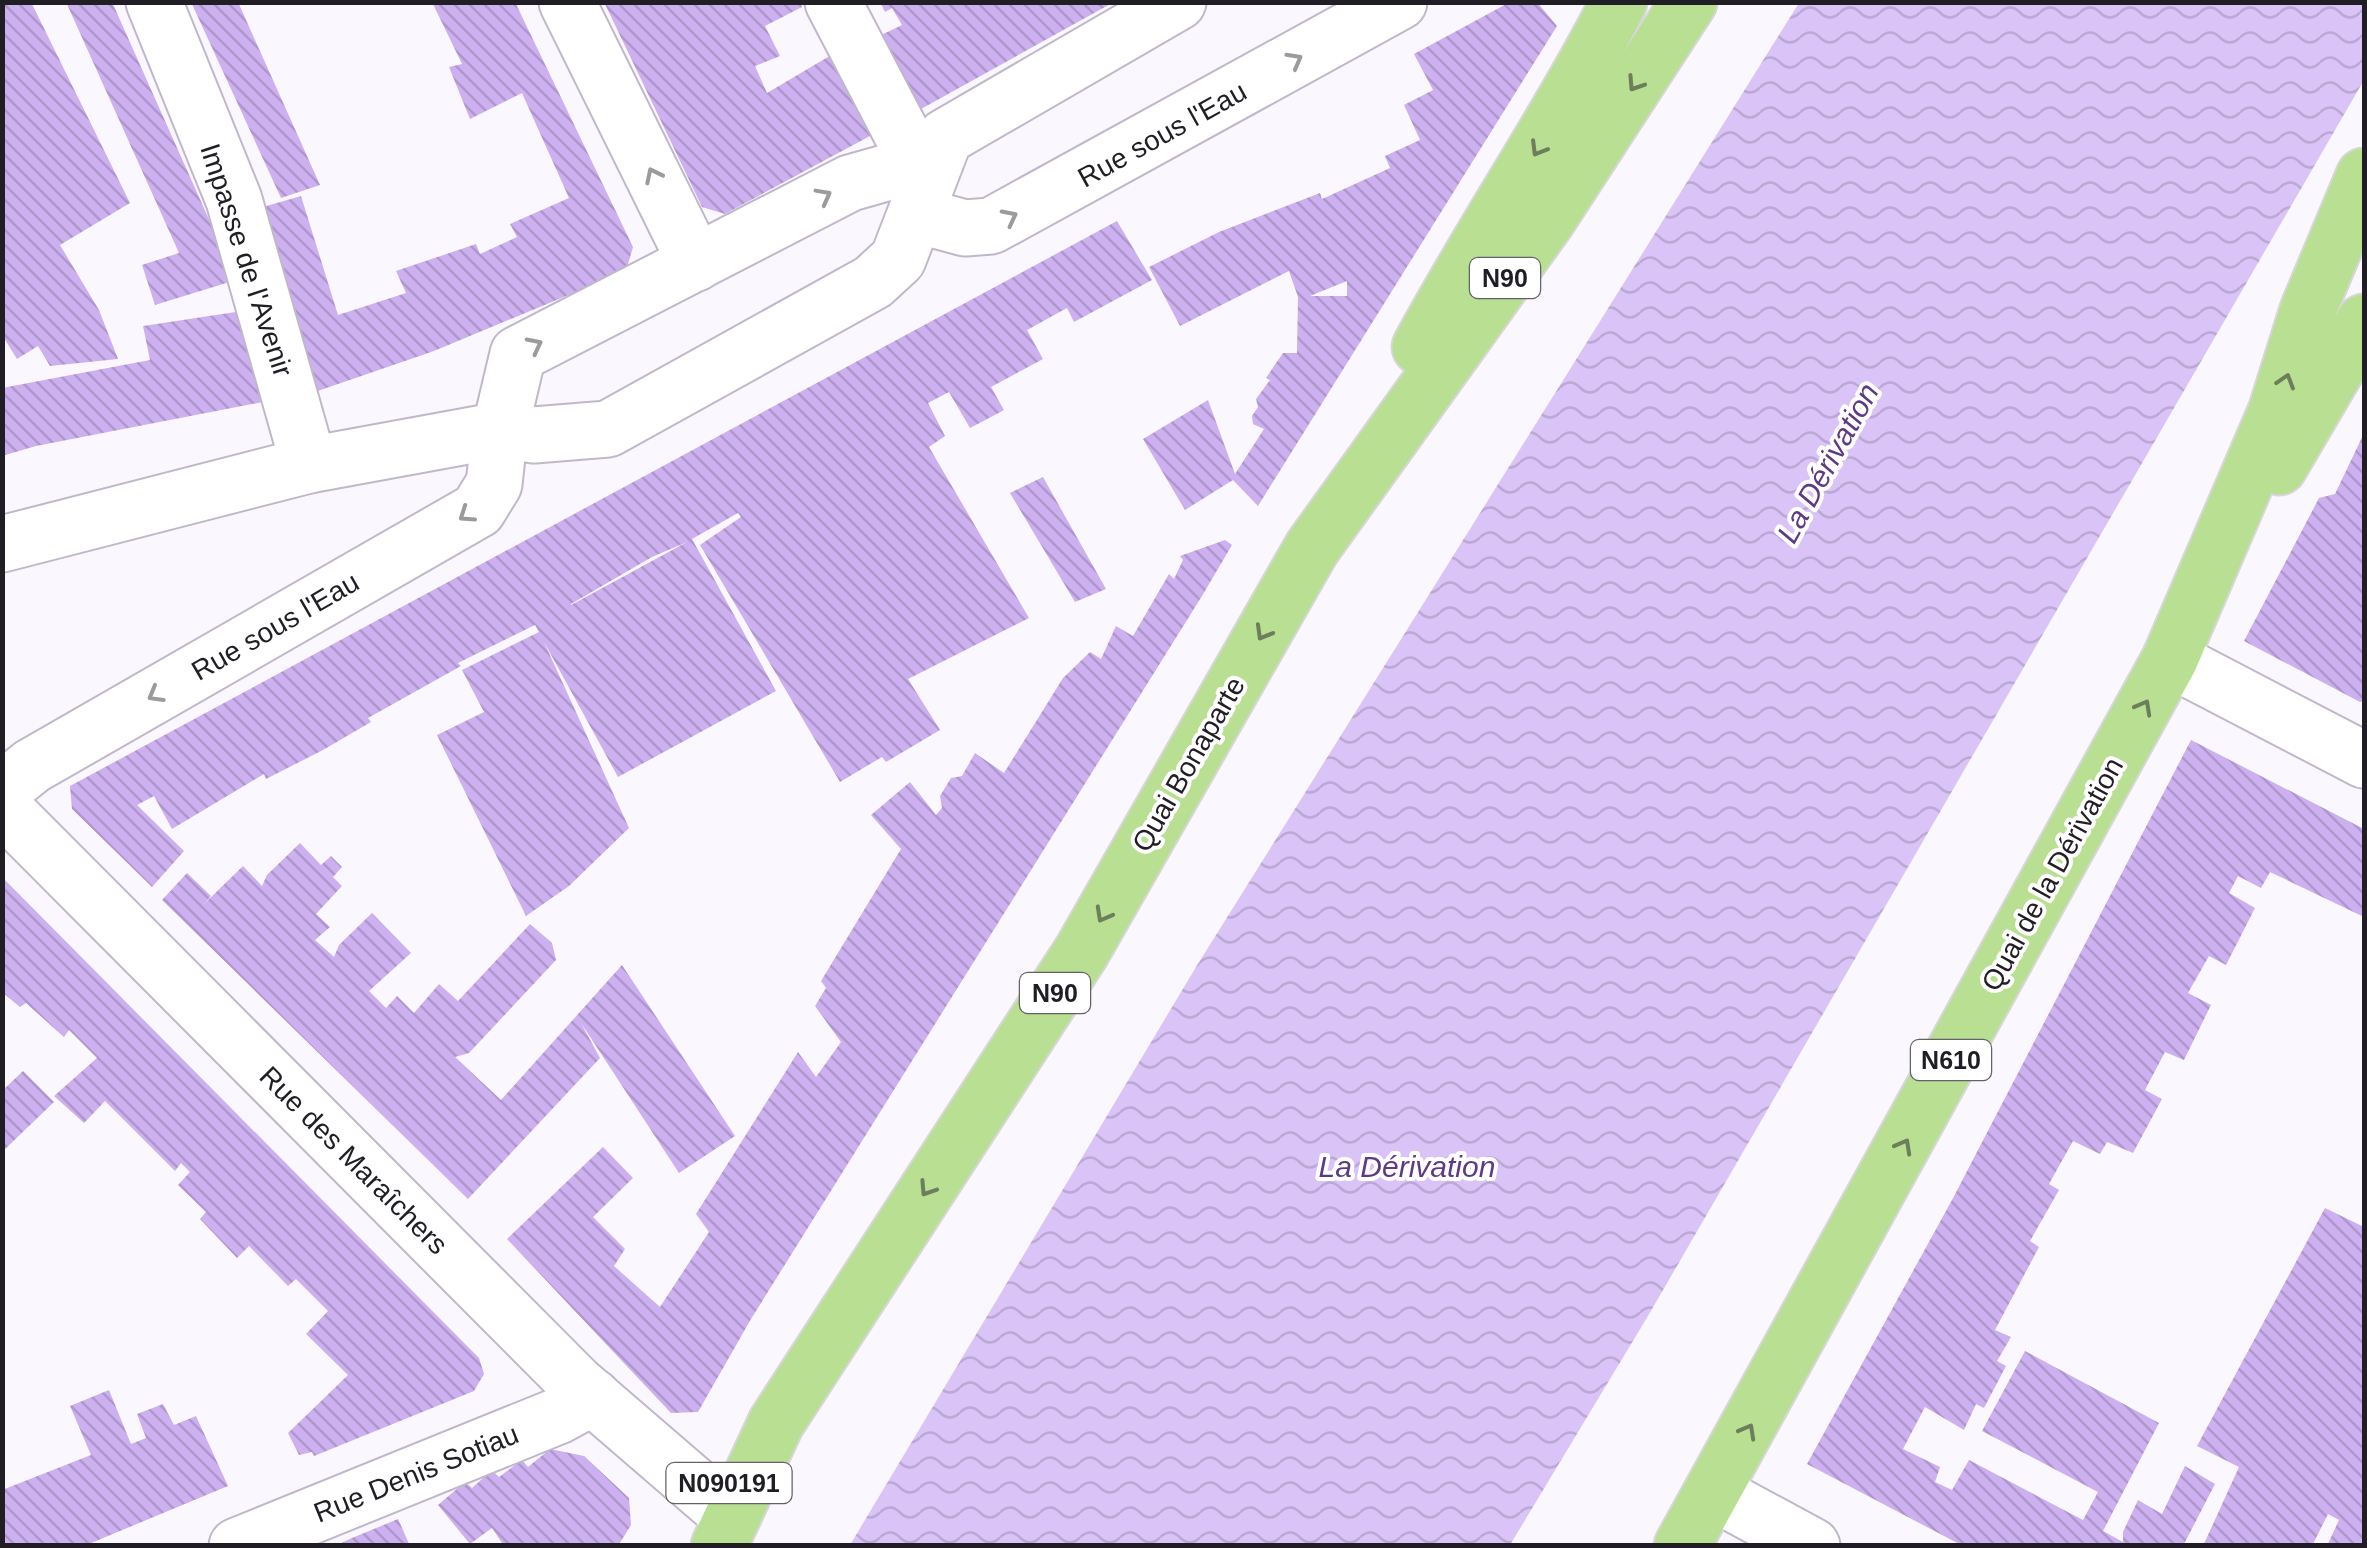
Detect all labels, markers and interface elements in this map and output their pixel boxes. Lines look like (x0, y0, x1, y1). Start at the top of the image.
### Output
one-way arrow (1284, 53, 1302, 73)
one-way arrow (1628, 73, 1647, 91)
street label: Rue sous l'Eau (1073, 75, 1252, 193)
one-way arrow (1531, 138, 1550, 156)
street label: Impasse de l'Avenir (194, 140, 299, 380)
one-way arrow (646, 168, 665, 186)
one-way arrow (813, 189, 831, 208)
one-way arrow (1000, 209, 1018, 229)
road number: N90 (1470, 258, 1540, 298)
one-way arrow (524, 338, 542, 357)
one-way arrow (2274, 373, 2295, 390)
water label: La Dérivation (1770, 377, 1885, 548)
one-way arrow (459, 503, 477, 522)
street label: Rue sous l'Eau (186, 566, 364, 687)
one-way arrow (1256, 622, 1275, 640)
street label: Quai Bonaparte (1126, 672, 1251, 857)
one-way arrow (148, 683, 166, 703)
one-way arrow (2132, 699, 2151, 718)
street label: Quai de la Dérivation (1975, 752, 2129, 996)
one-way arrow (1095, 905, 1115, 923)
road number: N90 (1020, 973, 1090, 1013)
road number: N610 (1911, 1040, 1991, 1080)
street label: Rue des Maraîchers (254, 1060, 454, 1260)
one-way arrow (1891, 1138, 1911, 1156)
water label: La Dérivation (1319, 1150, 1495, 1183)
one-way arrow (921, 1178, 940, 1196)
street label: Rue Denis Sotiau (309, 1418, 523, 1529)
one-way arrow (1735, 1423, 1755, 1441)
road number: N090191 (666, 1463, 792, 1503)

